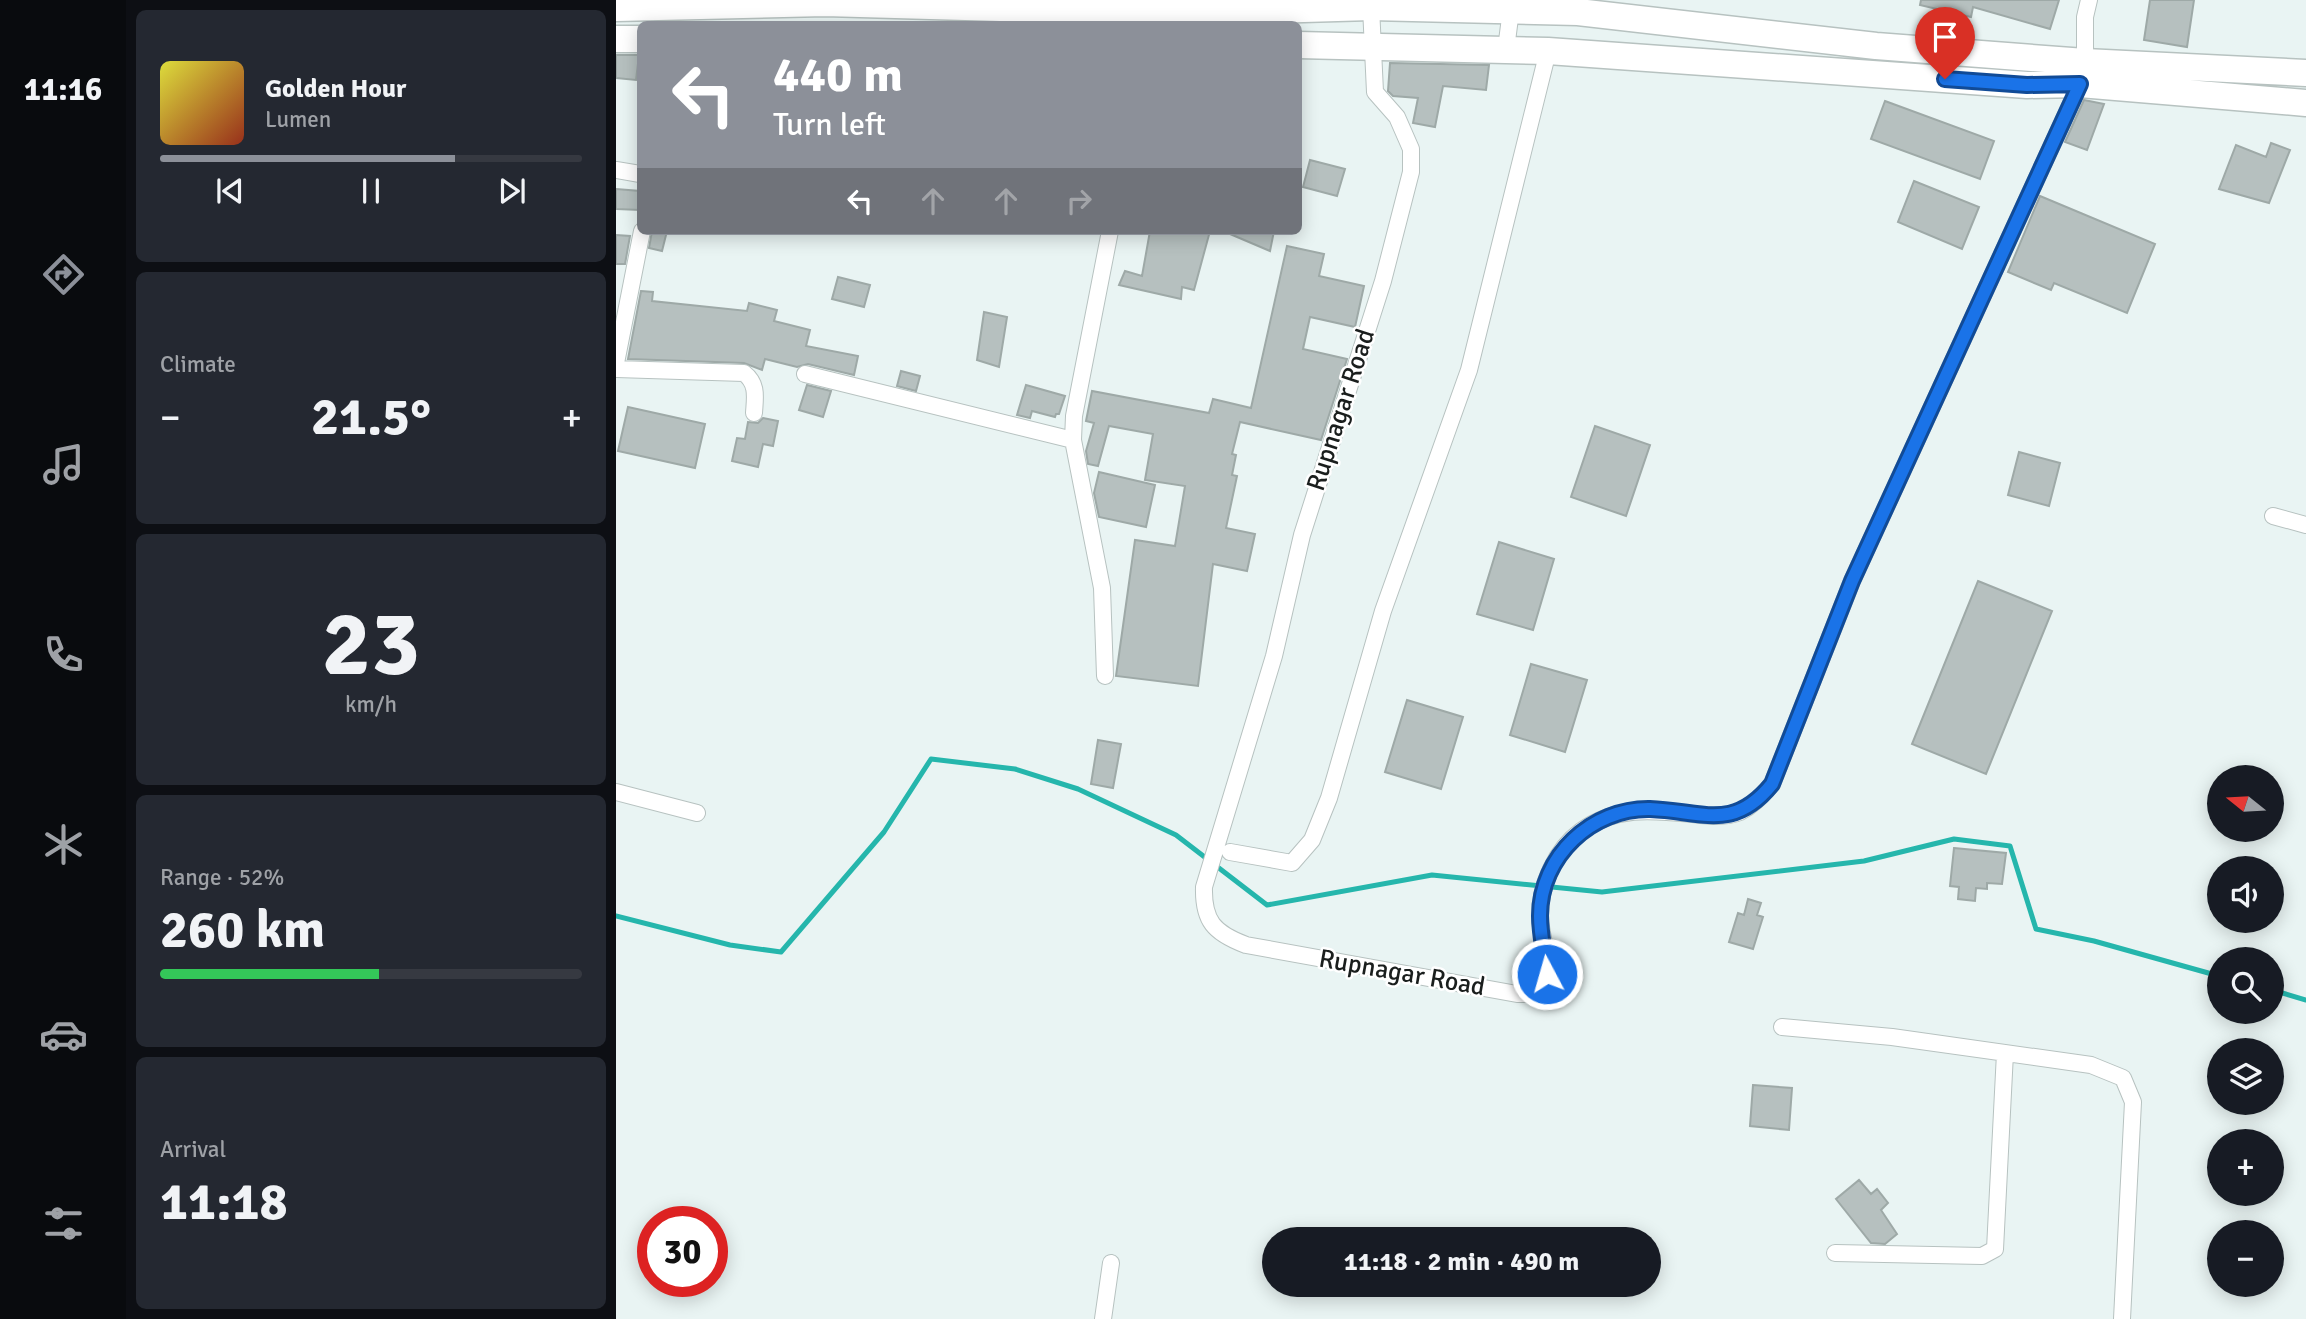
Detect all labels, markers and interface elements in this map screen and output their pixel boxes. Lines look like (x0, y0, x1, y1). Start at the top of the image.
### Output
pin (1915, 7, 1975, 79)
icon: arrive (1926, 18, 1964, 56)
text: 440 m (773, 45, 903, 105)
icon: left (658, 49, 749, 140)
text: 11:16 (24, 70, 102, 109)
text: Golden Hour (265, 73, 406, 105)
text: Lumen (265, 105, 331, 134)
text: Turn left (773, 105, 886, 144)
icon: previous (211, 172, 249, 210)
icon: pause (352, 172, 390, 210)
icon: next (493, 172, 531, 210)
icon: left (841, 182, 879, 220)
icon: ahead (914, 182, 952, 220)
icon: ahead (987, 182, 1025, 220)
icon: right (1060, 182, 1098, 220)
icon: directions (39, 250, 88, 299)
street label: Rupnagar Road (1300, 325, 1382, 495)
text: Climate (160, 350, 236, 379)
text: 21.5° (311, 385, 431, 449)
text: − (160, 394, 181, 441)
text: + (561, 394, 582, 441)
icon: music (39, 440, 88, 489)
text: 23 (322, 588, 420, 701)
icon: phone (39, 630, 88, 679)
text: km/h (345, 690, 397, 719)
north arrow (2207, 765, 2284, 842)
map controls (2207, 765, 2284, 1297)
icon: climate (39, 820, 88, 869)
button: sound (2207, 856, 2284, 933)
text: Range · 52% (160, 863, 284, 892)
text: 260 km (160, 898, 325, 962)
position arrow (1510, 937, 1584, 1011)
street label: Rupnagar Road (1316, 943, 1488, 1003)
button: search (2207, 947, 2284, 1024)
icon: car (39, 1010, 88, 1059)
button: layers (2207, 1038, 2284, 1115)
button: + (2207, 1129, 2284, 1206)
text: Arrival (160, 1135, 226, 1164)
text: 11:18 (160, 1170, 288, 1234)
icon: filters (39, 1199, 88, 1248)
speed limit sign: 30 (637, 1206, 728, 1297)
button: − (2207, 1220, 2284, 1297)
text: 11:18 · 2 min · 490 m (1344, 1246, 1579, 1278)

